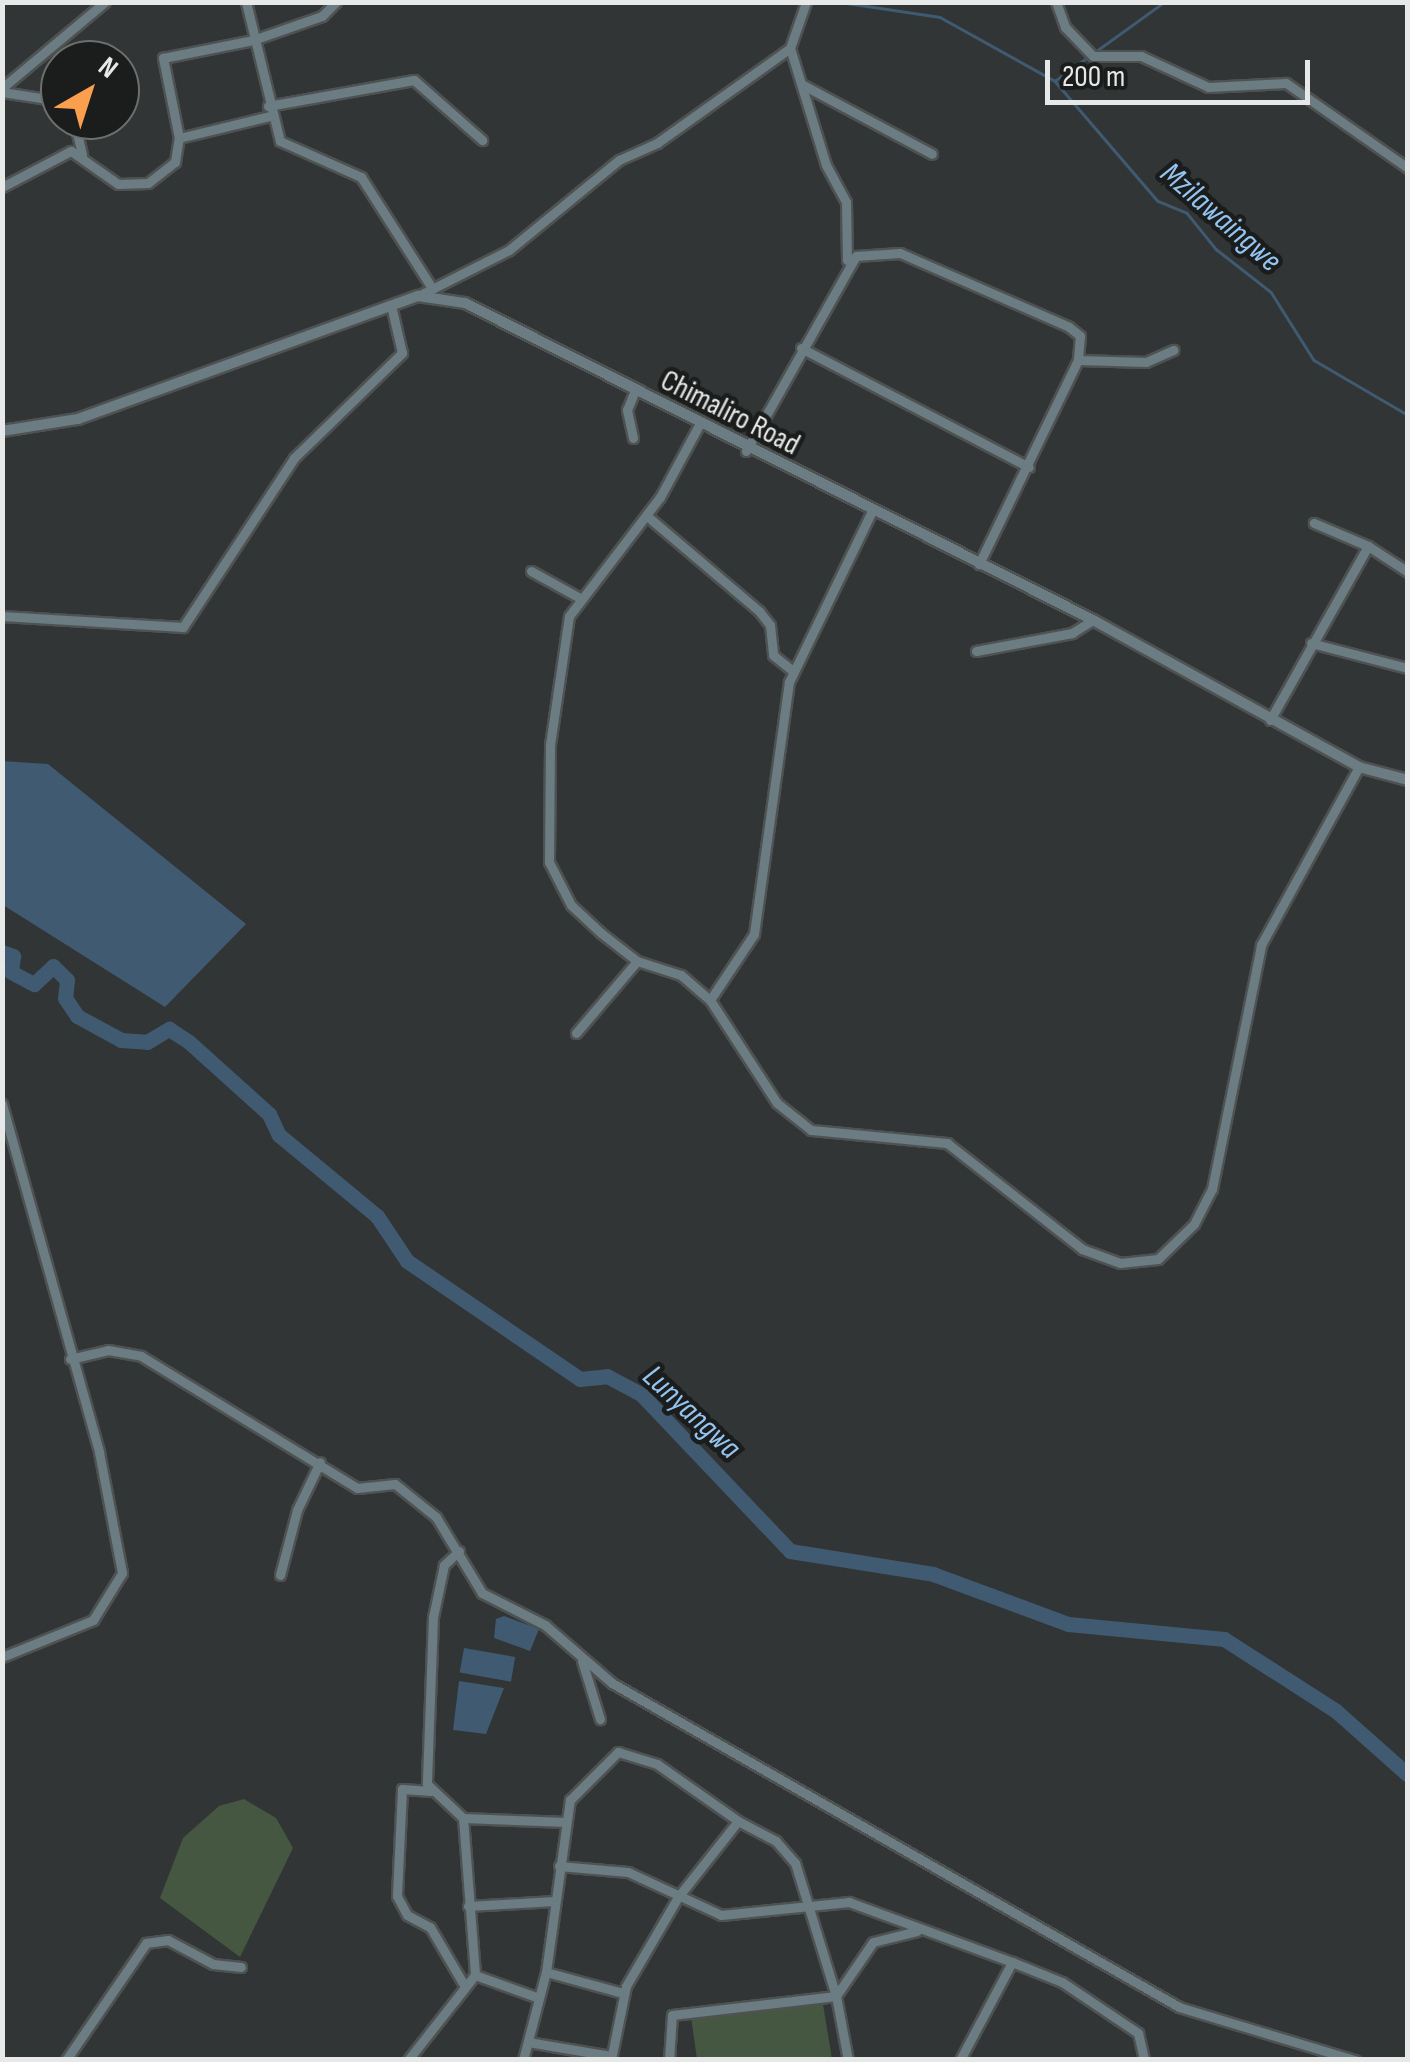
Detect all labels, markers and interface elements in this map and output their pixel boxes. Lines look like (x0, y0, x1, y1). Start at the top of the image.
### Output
north arrow (40, 40, 140, 140)
scale bar (1050, 40, 1315, 102)
text: N (92, 50, 124, 85)
text: 200 m (1062, 59, 1125, 95)
water label: Mzilawaingwe (1152, 155, 1288, 281)
street label: Chimaliro Road (655, 363, 805, 463)
water label: Lunyangwa (634, 1358, 748, 1468)

